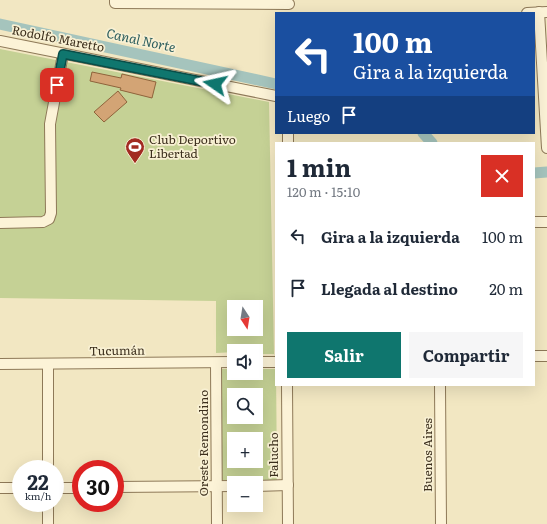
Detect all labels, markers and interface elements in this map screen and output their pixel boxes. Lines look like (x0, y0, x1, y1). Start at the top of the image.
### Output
street label: Rodolfo Maretto (10, 20, 106, 56)
text: 100 m (353, 20, 433, 62)
water label: Canal Norte (105, 23, 177, 56)
icon: left (287, 28, 339, 80)
text: Gira a la izquierda (353, 58, 508, 85)
position arrow (194, 63, 236, 105)
pin (40, 68, 74, 102)
icon: arrive (46, 74, 68, 96)
text: Luego (287, 104, 330, 127)
icon: arrive (338, 104, 360, 126)
place label: Club Deportivo Libertad (149, 130, 236, 162)
sports icon: Club Deportivo Libertad (124, 136, 146, 164)
text: 1 min (287, 149, 351, 184)
button: close (481, 155, 523, 197)
text: 120 m · 15:10 (287, 182, 360, 201)
icon: left (287, 225, 309, 247)
text: Gira a la izquierda (321, 225, 460, 248)
text: 100 m (482, 225, 523, 248)
icon: arrive (287, 277, 309, 299)
text: Llegada al destino (321, 277, 458, 300)
text: 20 m (489, 277, 523, 300)
north arrow (227, 300, 263, 336)
map controls (227, 300, 263, 512)
button: Salir (287, 332, 401, 378)
button: Compartir (409, 332, 523, 378)
street label: Tucumán (89, 341, 145, 359)
button: sound (227, 344, 263, 380)
button: search (227, 388, 263, 424)
street label: Oreste Remondino (194, 390, 212, 496)
street label: Buenos Aires (418, 417, 436, 492)
button: + (227, 432, 263, 468)
street label: Falucho (264, 432, 282, 478)
speed limit sign: 30 (72, 460, 124, 512)
text: 22 (27, 466, 49, 496)
button: − (227, 476, 263, 512)
text: km/h (25, 488, 51, 503)

